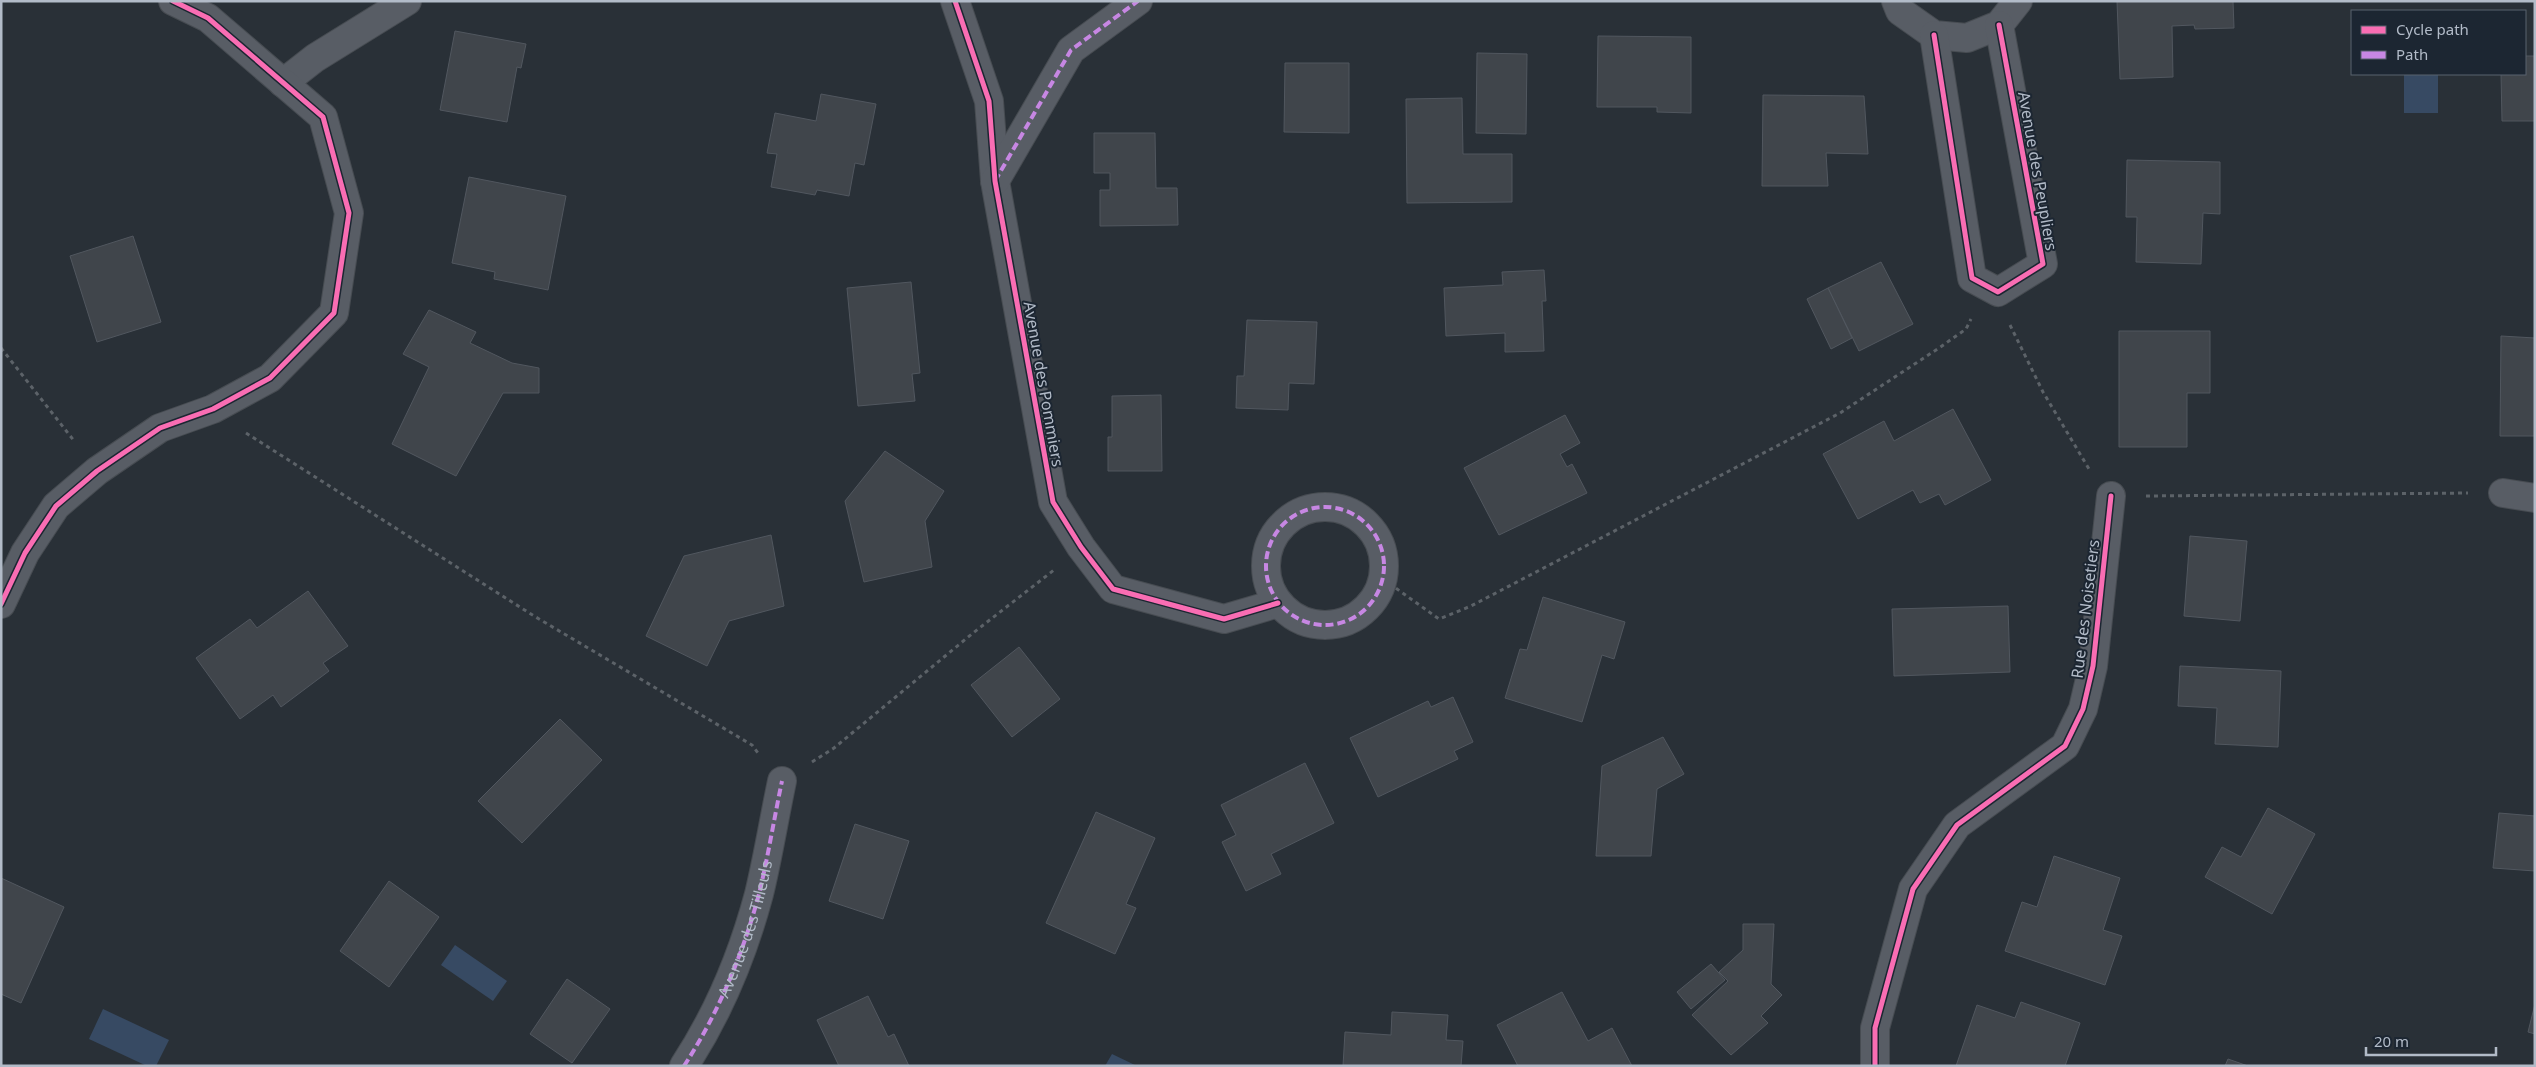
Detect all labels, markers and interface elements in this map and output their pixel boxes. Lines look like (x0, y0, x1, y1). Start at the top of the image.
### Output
legend (2351, 10, 2526, 75)
text: Cycle path (2396, 19, 2469, 39)
text: Path (2396, 44, 2428, 64)
street label: Avenue des Peupliers (2013, 90, 2063, 252)
street label: Avenue des Pommiers (1019, 299, 1069, 469)
street label: Rue des Noisetiers (2066, 538, 2104, 680)
street label: Avenue des Tilleuls (712, 858, 777, 1001)
scale bar (2366, 1024, 2496, 1056)
text: 20 m (2374, 1031, 2409, 1051)

